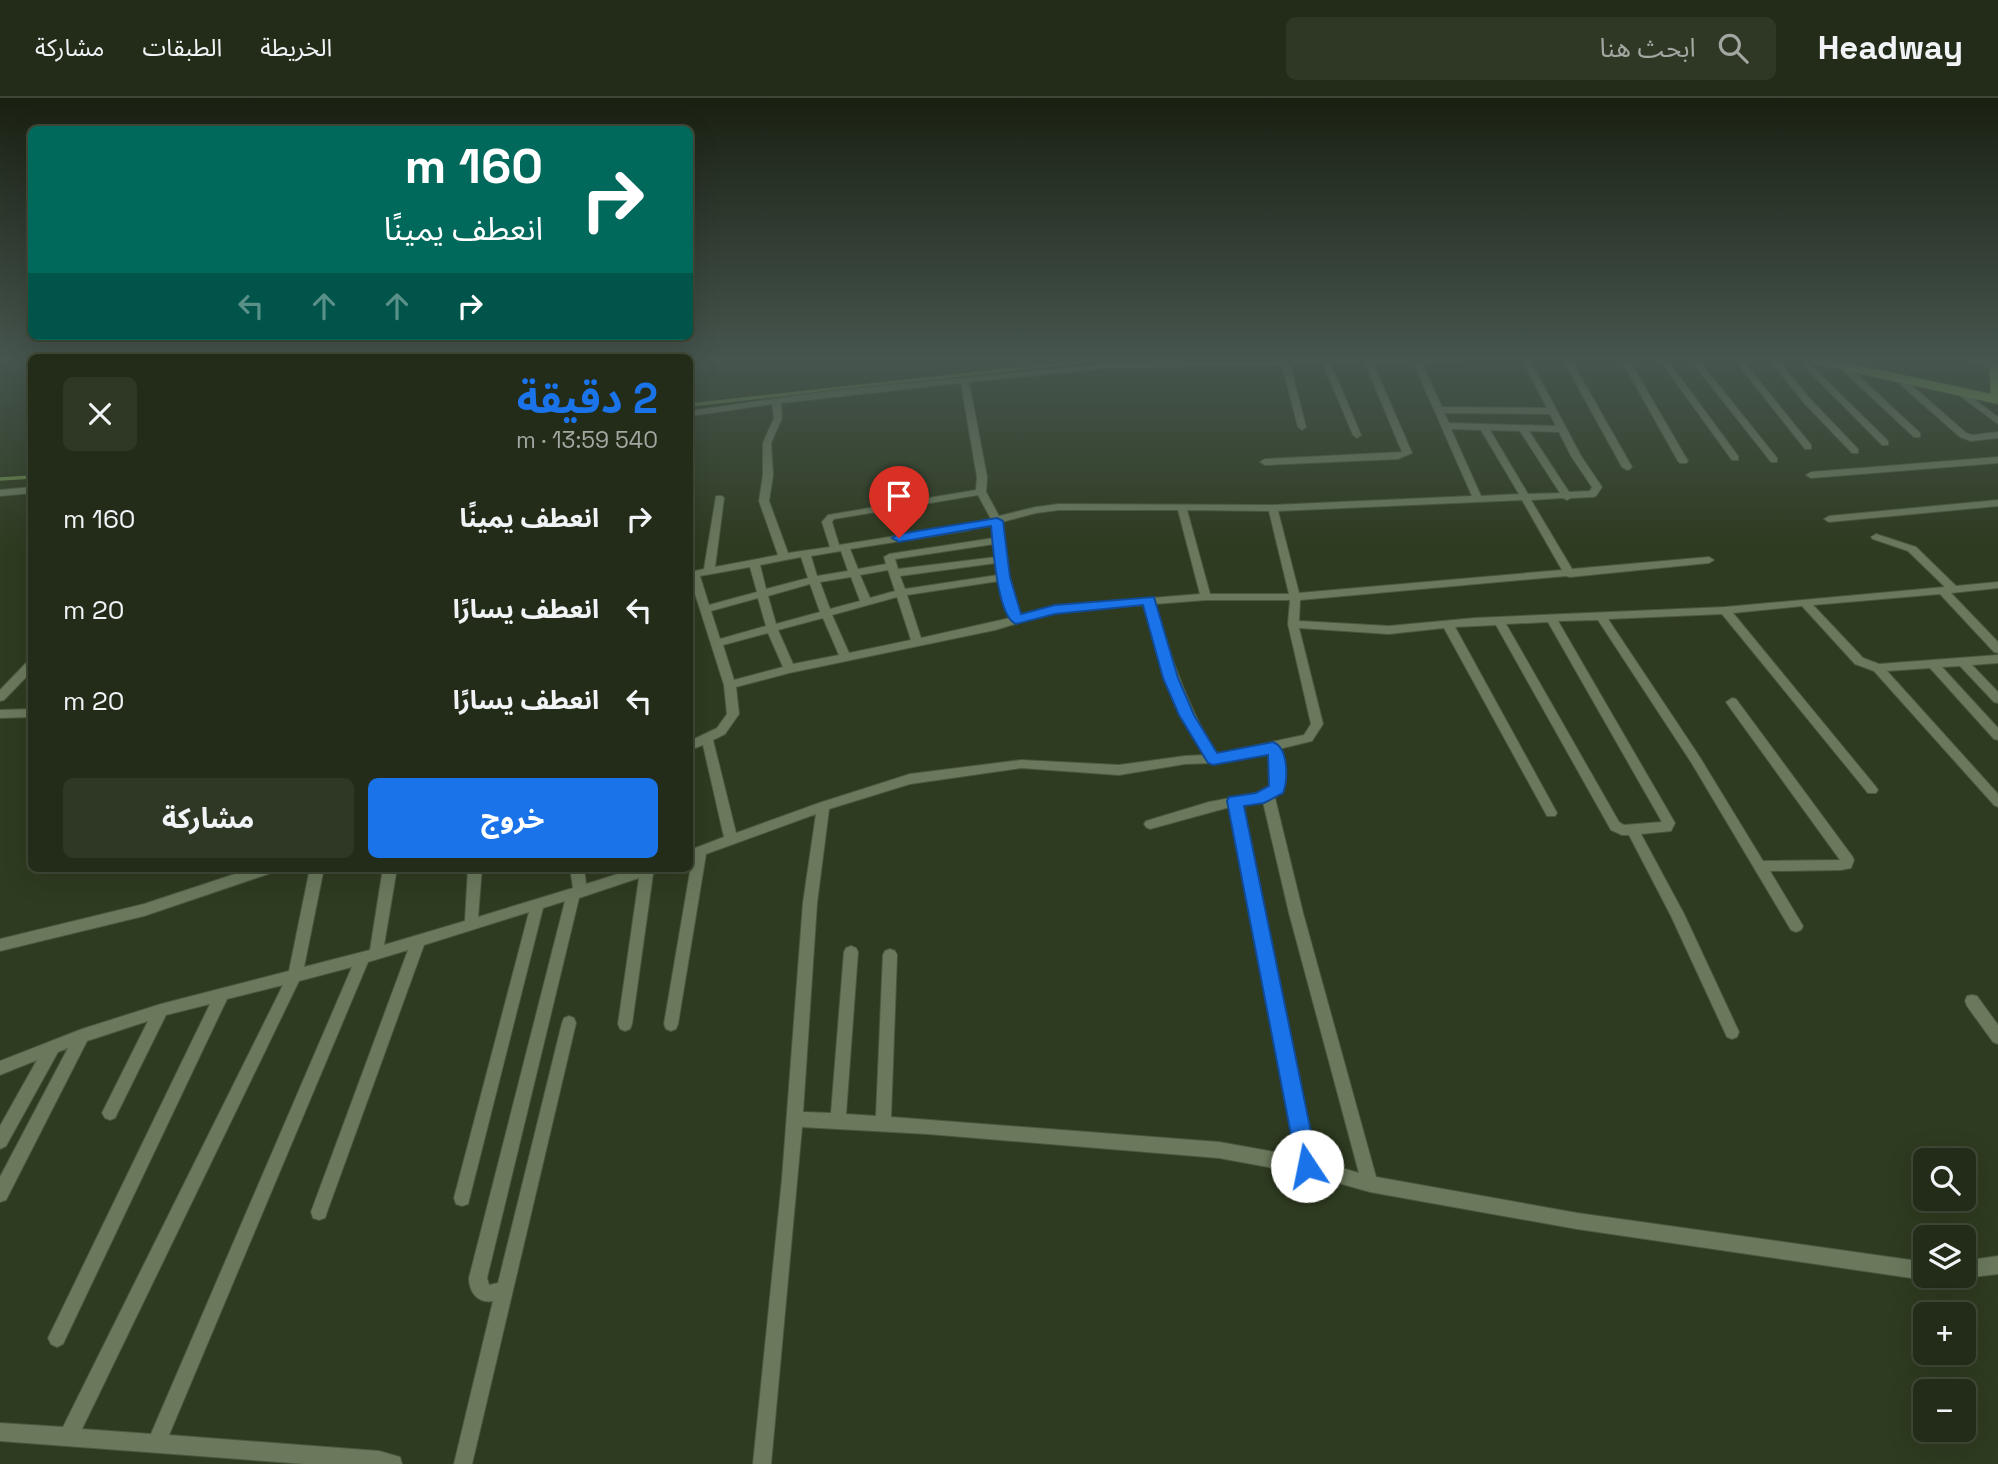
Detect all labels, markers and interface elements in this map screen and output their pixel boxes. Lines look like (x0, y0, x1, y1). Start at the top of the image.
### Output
search box (1286, 17, 1776, 80)
text: Headway (1818, 27, 1963, 69)
icon: search (1714, 29, 1752, 67)
text: ابحث هنا (1599, 31, 1696, 65)
text: مشاركة (35, 32, 104, 63)
text: الطبقات (142, 32, 222, 63)
text: الخريطة (260, 32, 332, 63)
text: 160 m (405, 135, 543, 197)
icon: right (567, 154, 658, 245)
text: انعطف يمينًا (384, 209, 543, 249)
icon: left (232, 287, 270, 325)
icon: ahead (305, 287, 343, 325)
icon: ahead (378, 287, 416, 325)
icon: right (451, 287, 489, 325)
text: 2 دقيقة (517, 372, 658, 425)
button: close (63, 377, 137, 451)
text: 540 m · 13:59 (516, 425, 658, 455)
pin (869, 466, 929, 538)
icon: arrive (880, 477, 918, 515)
icon: right (620, 500, 658, 538)
text: انعطف يمينًا (459, 501, 599, 535)
text: 160 m (63, 502, 136, 536)
icon: left (620, 591, 658, 629)
text: انعطف يسارًا (453, 592, 599, 626)
text: 20 m (63, 593, 124, 627)
icon: left (620, 682, 658, 720)
text: انعطف يسارًا (453, 683, 599, 717)
text: 20 m (63, 684, 124, 718)
button: مشاركة (63, 778, 354, 858)
button: خروج (368, 778, 658, 858)
position arrow (1270, 1129, 1344, 1203)
map controls (1913, 1148, 1976, 1442)
button: search (1913, 1148, 1976, 1211)
button: layers (1913, 1225, 1976, 1288)
button: + (1913, 1302, 1976, 1365)
button: − (1913, 1379, 1976, 1442)

